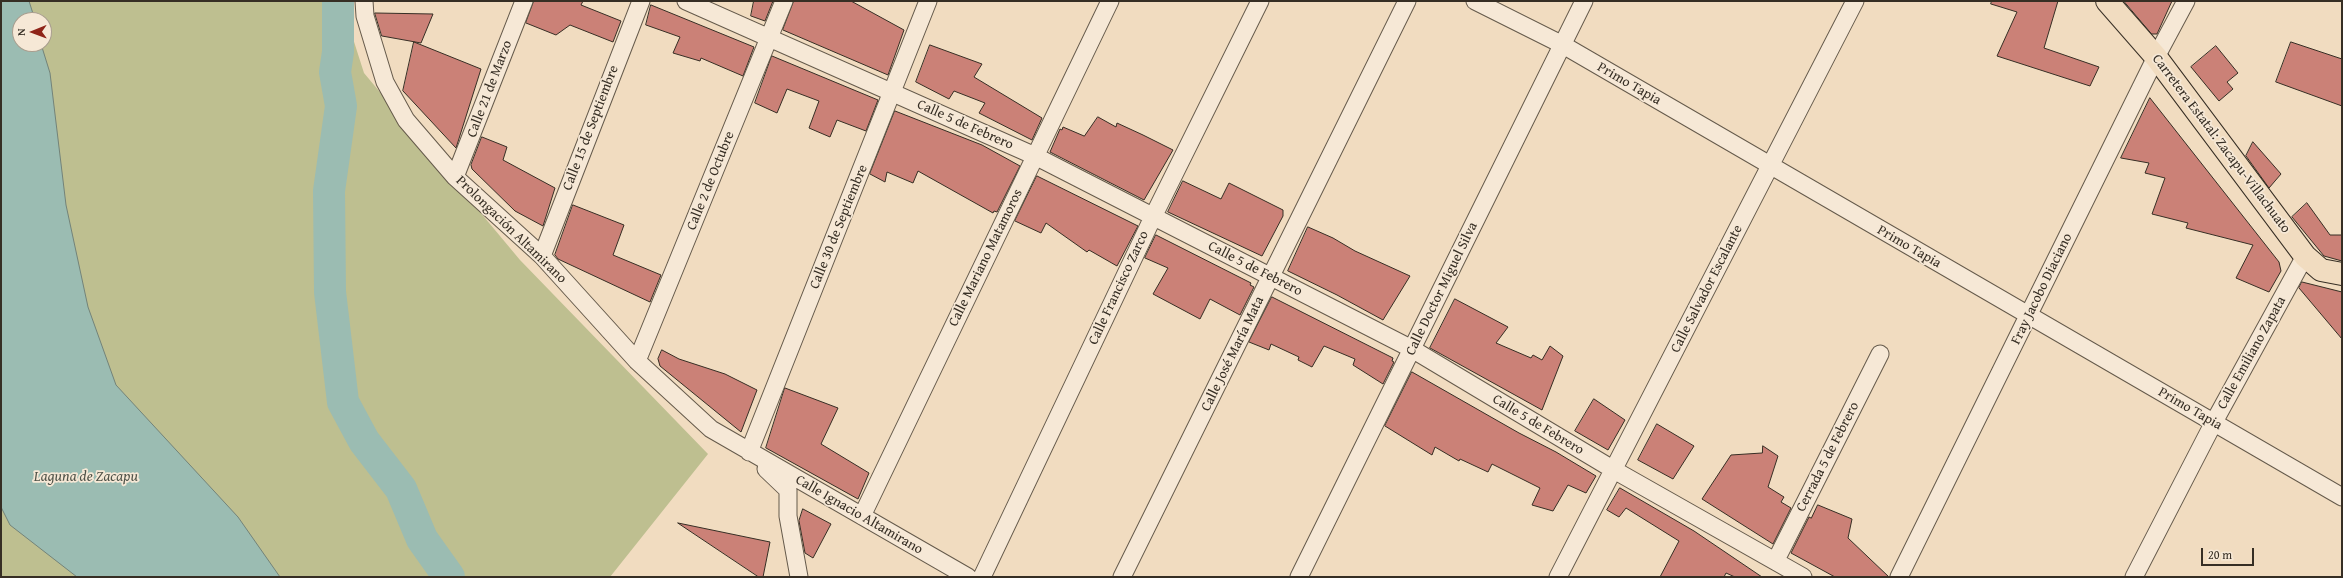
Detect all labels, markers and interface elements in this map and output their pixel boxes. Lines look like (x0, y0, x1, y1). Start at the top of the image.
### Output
north arrow (12, 12, 52, 52)
text: N (13, 28, 29, 36)
street label: Calle 21 de Marzo (464, 38, 516, 140)
street label: Carretera Estatal: Zacapu-Villachuato (2148, 51, 2294, 237)
street label: Primo Tapia (1594, 59, 1664, 109)
street label: Calle 15 de Septiembre (559, 63, 623, 193)
street label: Calle 5 de Febrero (914, 96, 1016, 154)
street label: Calle 2 de Octubre (683, 129, 739, 233)
street label: Calle 30 de Septiembre (806, 162, 872, 292)
street label: Prolongación Altamirano (452, 173, 570, 287)
street label: Calle Mariano Matamoros (945, 187, 1027, 329)
street label: Calle Doctor Miguel Silva (1402, 220, 1482, 358)
street label: Calle Salvador Escalante (1667, 222, 1747, 356)
street label: Primo Tapia (1874, 222, 1944, 272)
street label: Calle Francisco Zarco (1085, 228, 1153, 348)
street label: Fray Jacobo Diaciano (2008, 231, 2076, 347)
street label: Calle 5 de Febrero (1205, 238, 1305, 300)
street label: Calle José María Mata (1198, 294, 1268, 414)
street label: Calle Emiliano Zapata (2214, 294, 2290, 412)
street label: Primo Tapia (2155, 384, 2225, 434)
street label: Calle 5 de Febrero (1489, 391, 1587, 459)
street label: Cerrada 5 de Febrero (1793, 399, 1863, 515)
water label: Laguna de Zacapu (34, 468, 138, 486)
street label: Calle Ignacio Altamirano (792, 472, 926, 558)
scale bar (2203, 540, 2256, 566)
text: 20 m (2208, 546, 2232, 563)

